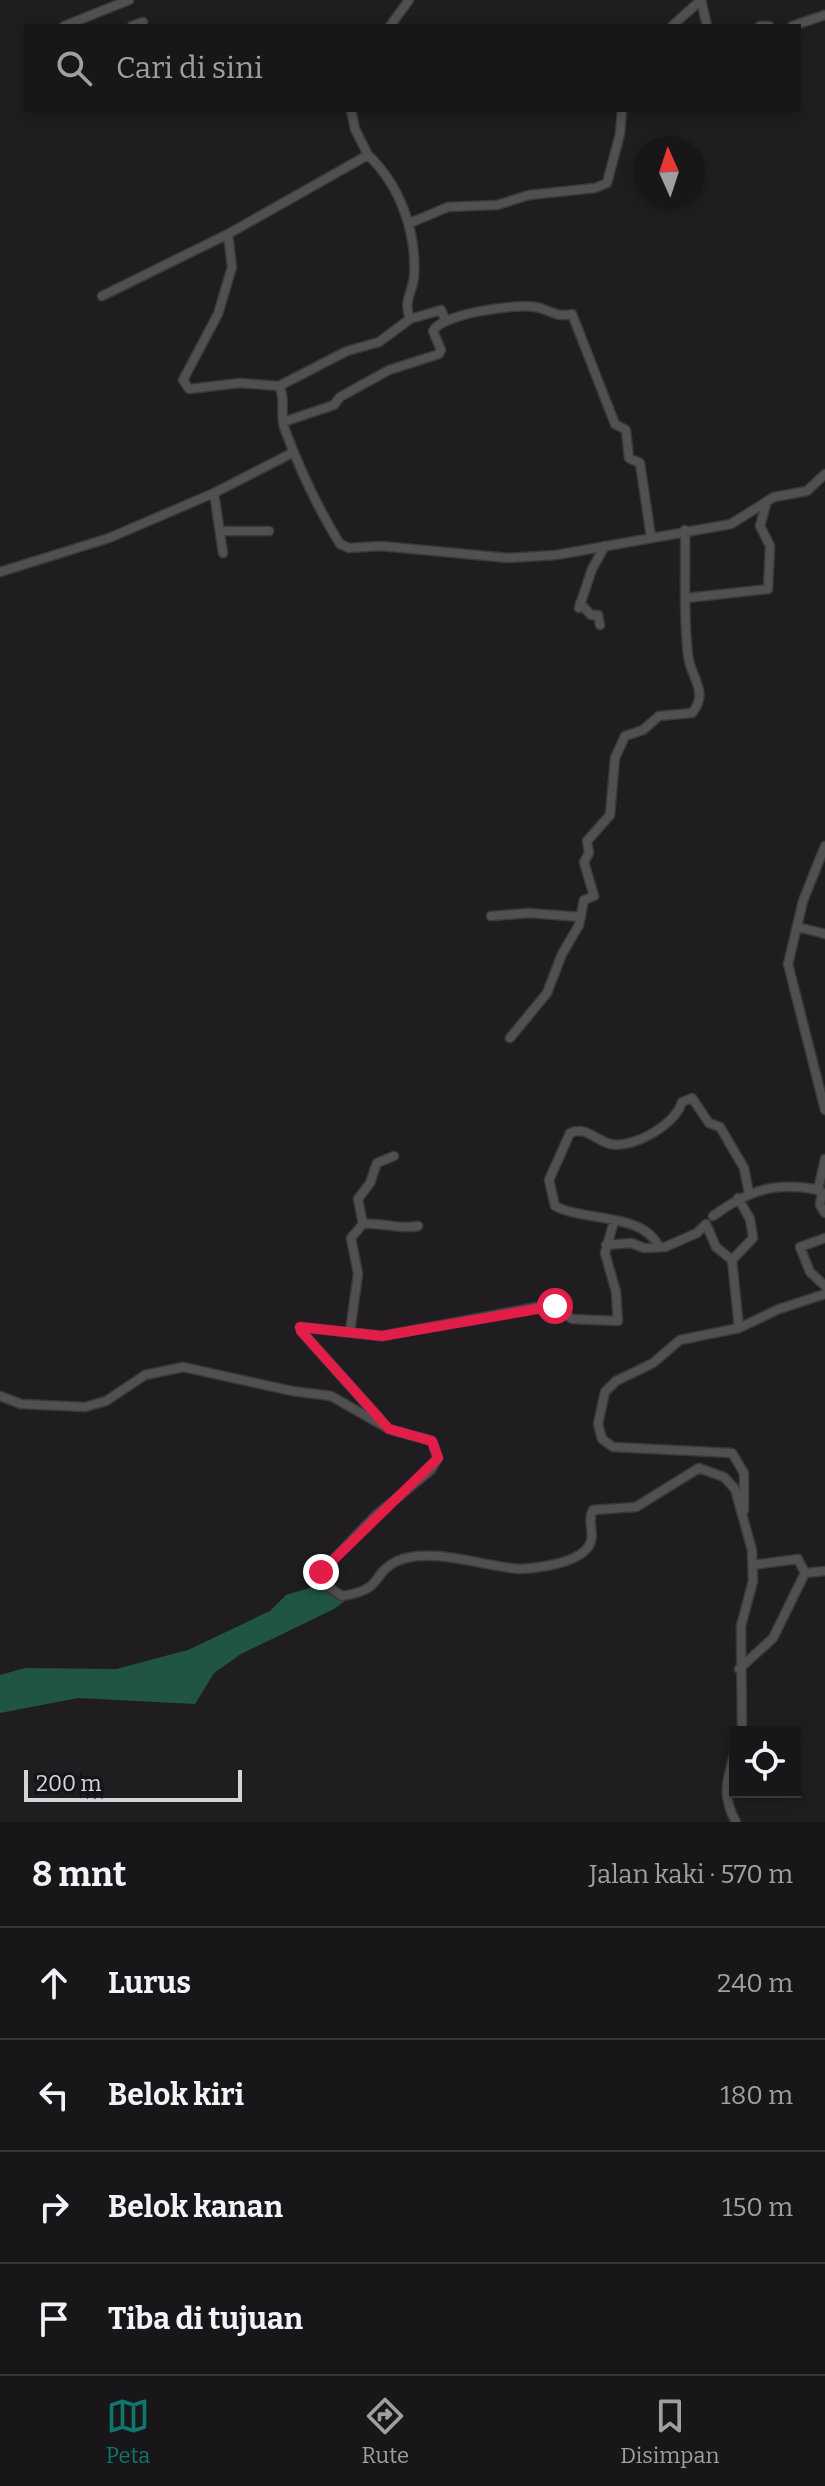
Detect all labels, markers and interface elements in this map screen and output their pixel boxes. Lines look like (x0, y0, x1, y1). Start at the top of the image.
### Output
search box (24, 24, 801, 112)
icon: search (52, 46, 96, 90)
text: Cari di sini (116, 50, 263, 86)
north arrow (633, 136, 705, 208)
route start (537, 1288, 573, 1324)
route end (303, 1554, 339, 1590)
map controls (729, 1726, 801, 1798)
button: locate (729, 1726, 801, 1798)
scale bar (24, 1766, 242, 1802)
text: 200 m (36, 1770, 102, 1797)
text: 8 mnt (32, 1854, 126, 1895)
text: Jalan kaki · 570 m (589, 1859, 793, 1890)
icon: ahead (32, 1961, 76, 2005)
text: Lurus (108, 1965, 191, 2001)
text: 240 m (717, 1968, 793, 1999)
icon: left (32, 2073, 76, 2117)
text: Belok kiri (108, 2077, 244, 2113)
text: 180 m (720, 2080, 793, 2111)
icon: right (32, 2185, 76, 2229)
text: Belok kanan (108, 2189, 283, 2225)
text: 150 m (722, 2192, 793, 2223)
icon: arrive (32, 2297, 76, 2341)
text: Tiba di tujuan (108, 2301, 303, 2337)
tab: Peta (106, 2394, 150, 2469)
tab: Rute (361, 2394, 409, 2469)
tab: Disimpan (620, 2394, 719, 2469)

